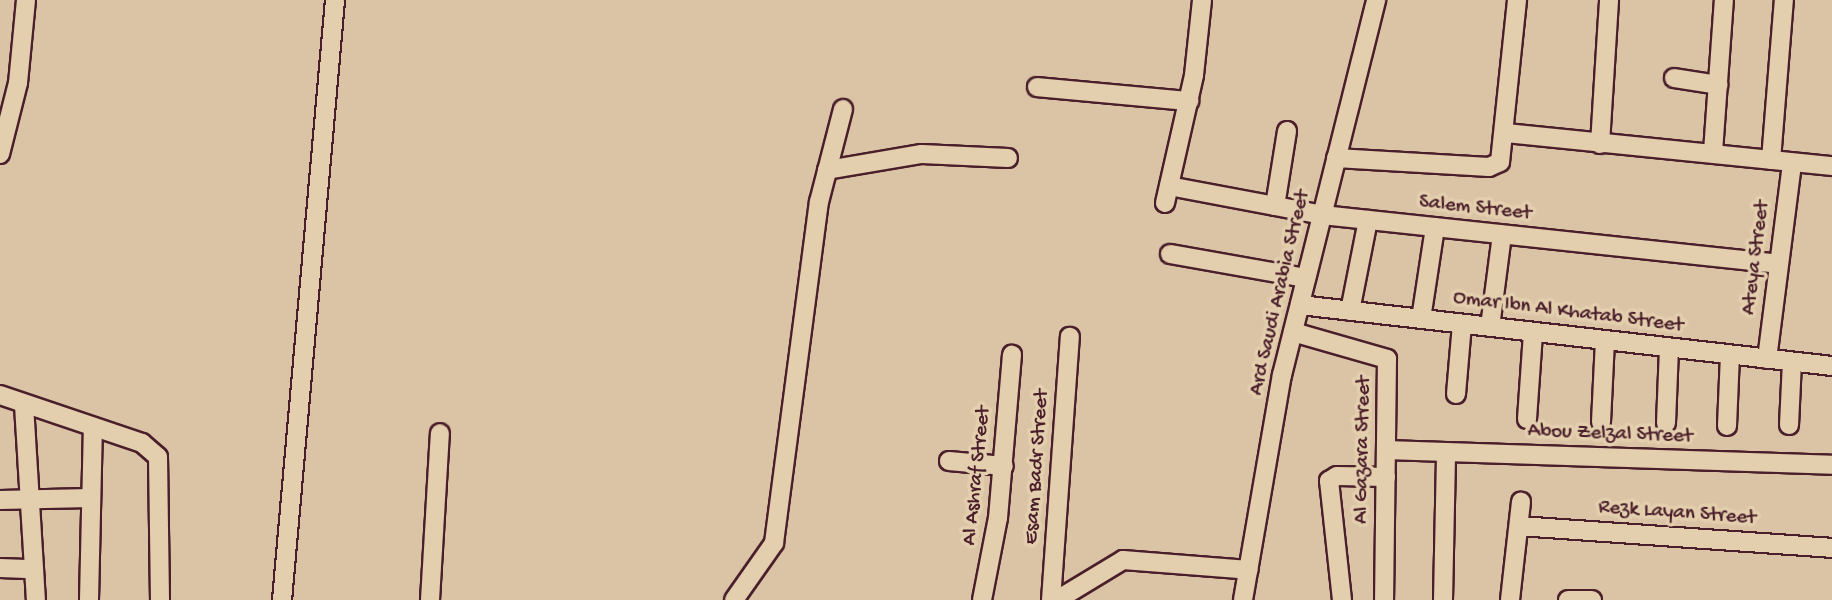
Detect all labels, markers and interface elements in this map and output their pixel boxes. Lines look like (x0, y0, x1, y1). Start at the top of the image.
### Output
street label: Ard Saudi Arabia Street (1245, 188, 1317, 398)
street label: Salem Street (1418, 191, 1532, 227)
street label: Ateya Street (1738, 200, 1776, 316)
street label: Omar Ibn Al Khatab Street (1452, 286, 1684, 340)
street label: Al Gazara Street (1350, 376, 1378, 524)
street label: Esam Badr Street (1020, 389, 1056, 545)
street label: Al Ashraf Street (958, 405, 998, 547)
street label: Abou Zelzal Street (1527, 420, 1693, 450)
street label: Rezk Layan Street (1597, 496, 1757, 532)

